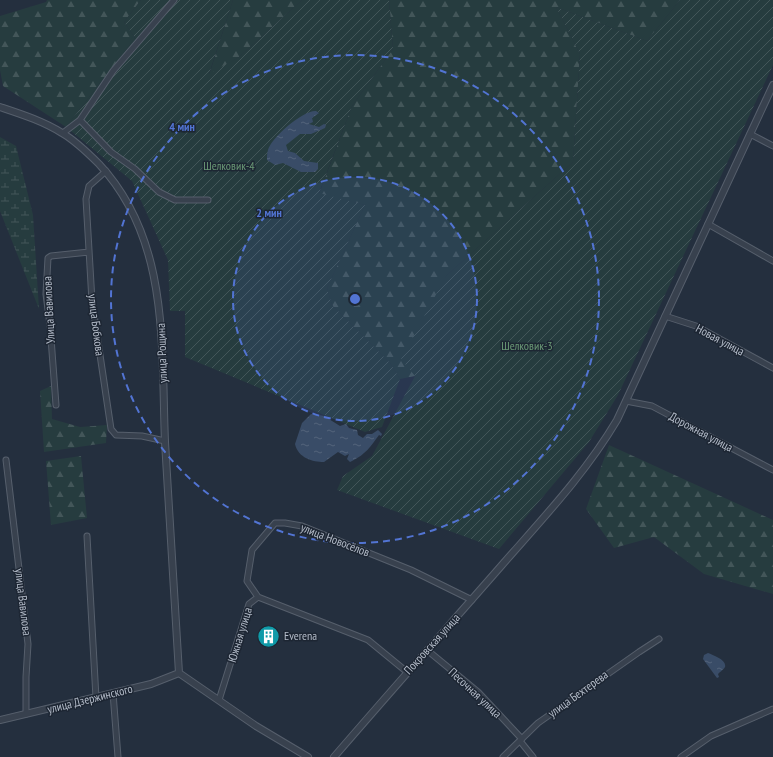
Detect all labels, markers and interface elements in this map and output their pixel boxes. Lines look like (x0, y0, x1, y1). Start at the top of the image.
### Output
text: 4 мин (169, 119, 195, 134)
park label: Шелковик-4 (203, 158, 255, 173)
text: 2 мин (256, 205, 282, 220)
street label: Улица Вавилова (39, 276, 58, 344)
centre of rings (348, 292, 362, 306)
street label: улица Бобкова (85, 293, 108, 357)
street label: Новая улица (693, 320, 747, 359)
street label: улица Рощина (153, 323, 170, 383)
park label: Шелковик-3 (501, 338, 553, 353)
street label: Дорожная улица (667, 408, 736, 455)
street label: улица Новосёлов (299, 520, 372, 560)
street label: улица Вавилова (12, 568, 35, 637)
street label: Южная улица (224, 605, 255, 664)
street label: Покровская улица (400, 610, 463, 677)
building icon: Everena (256, 623, 282, 649)
place label: Everena (284, 628, 317, 643)
street label: Песочная улица (446, 664, 505, 721)
street label: улица Бехтерева (545, 667, 611, 720)
street label: улица Дзержинского (46, 681, 134, 716)

